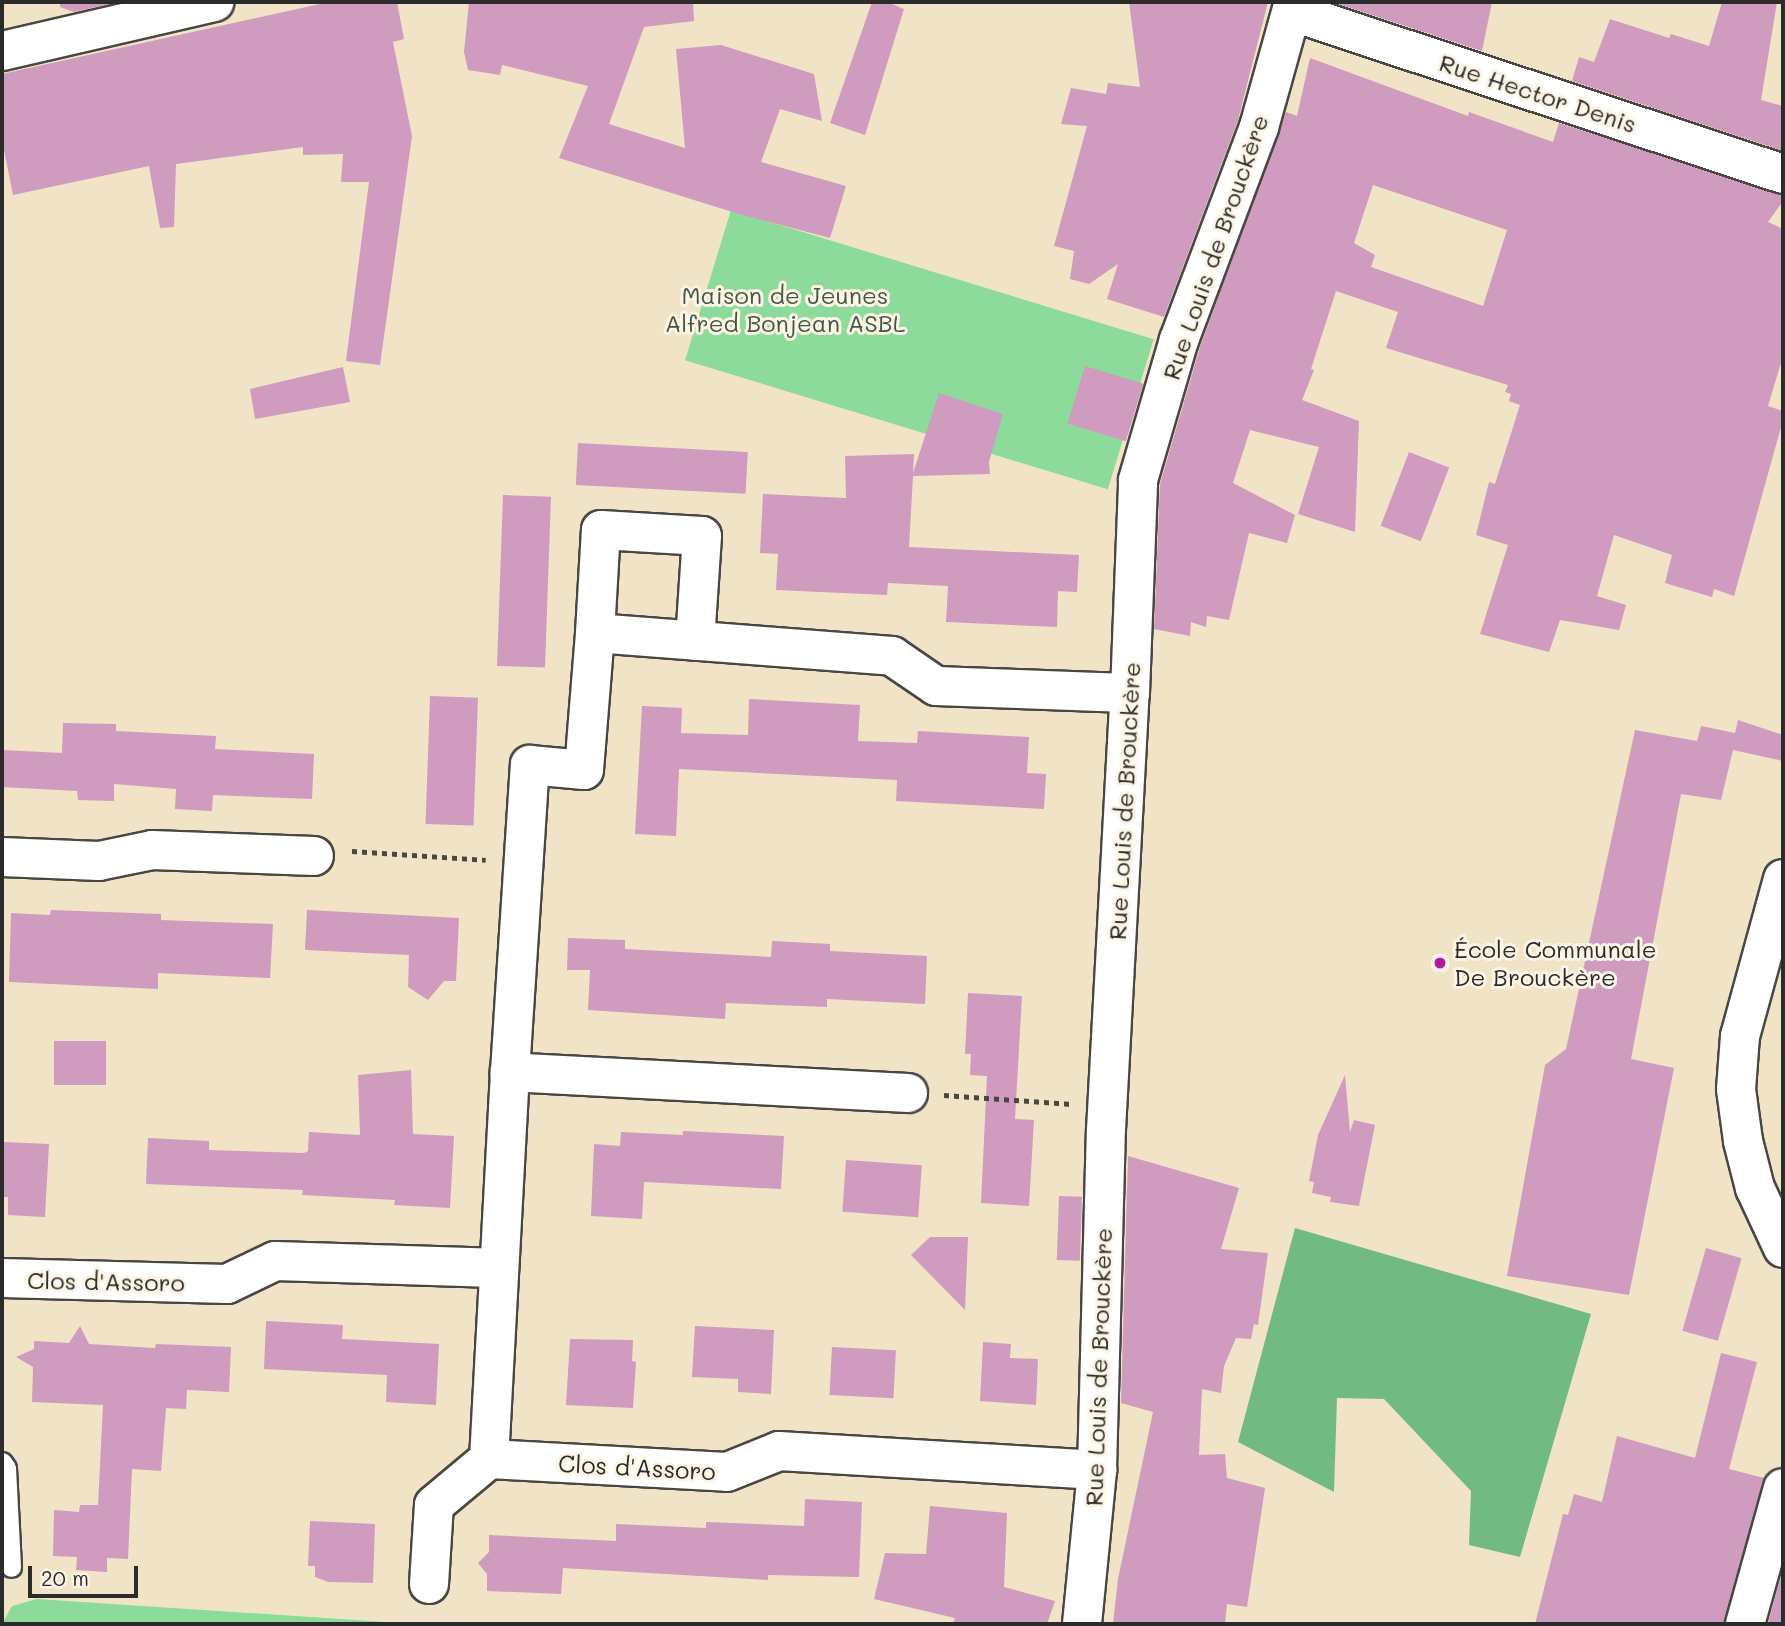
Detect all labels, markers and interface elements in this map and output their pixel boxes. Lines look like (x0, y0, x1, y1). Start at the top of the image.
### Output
street label: Rue Hector Denis (1436, 48, 1640, 138)
street label: Rue Louis de Brouckère (1156, 111, 1274, 383)
park label: Maison de Jeunes Alfred Bonjean ASBL (665, 281, 905, 337)
street label: Rue Louis de Brouckère (1102, 661, 1146, 941)
place label: École Communale De Brouckère (1454, 935, 1657, 991)
marker: École Communale De Brouckère (1432, 955, 1448, 971)
street label: Rue Louis de Brouckère (1079, 1227, 1117, 1507)
street label: Clos d'Assoro (27, 1265, 185, 1297)
street label: Clos d'Assoro (558, 1448, 716, 1486)
scale bar (32, 1552, 142, 1596)
text: 20 m (41, 1564, 89, 1591)

